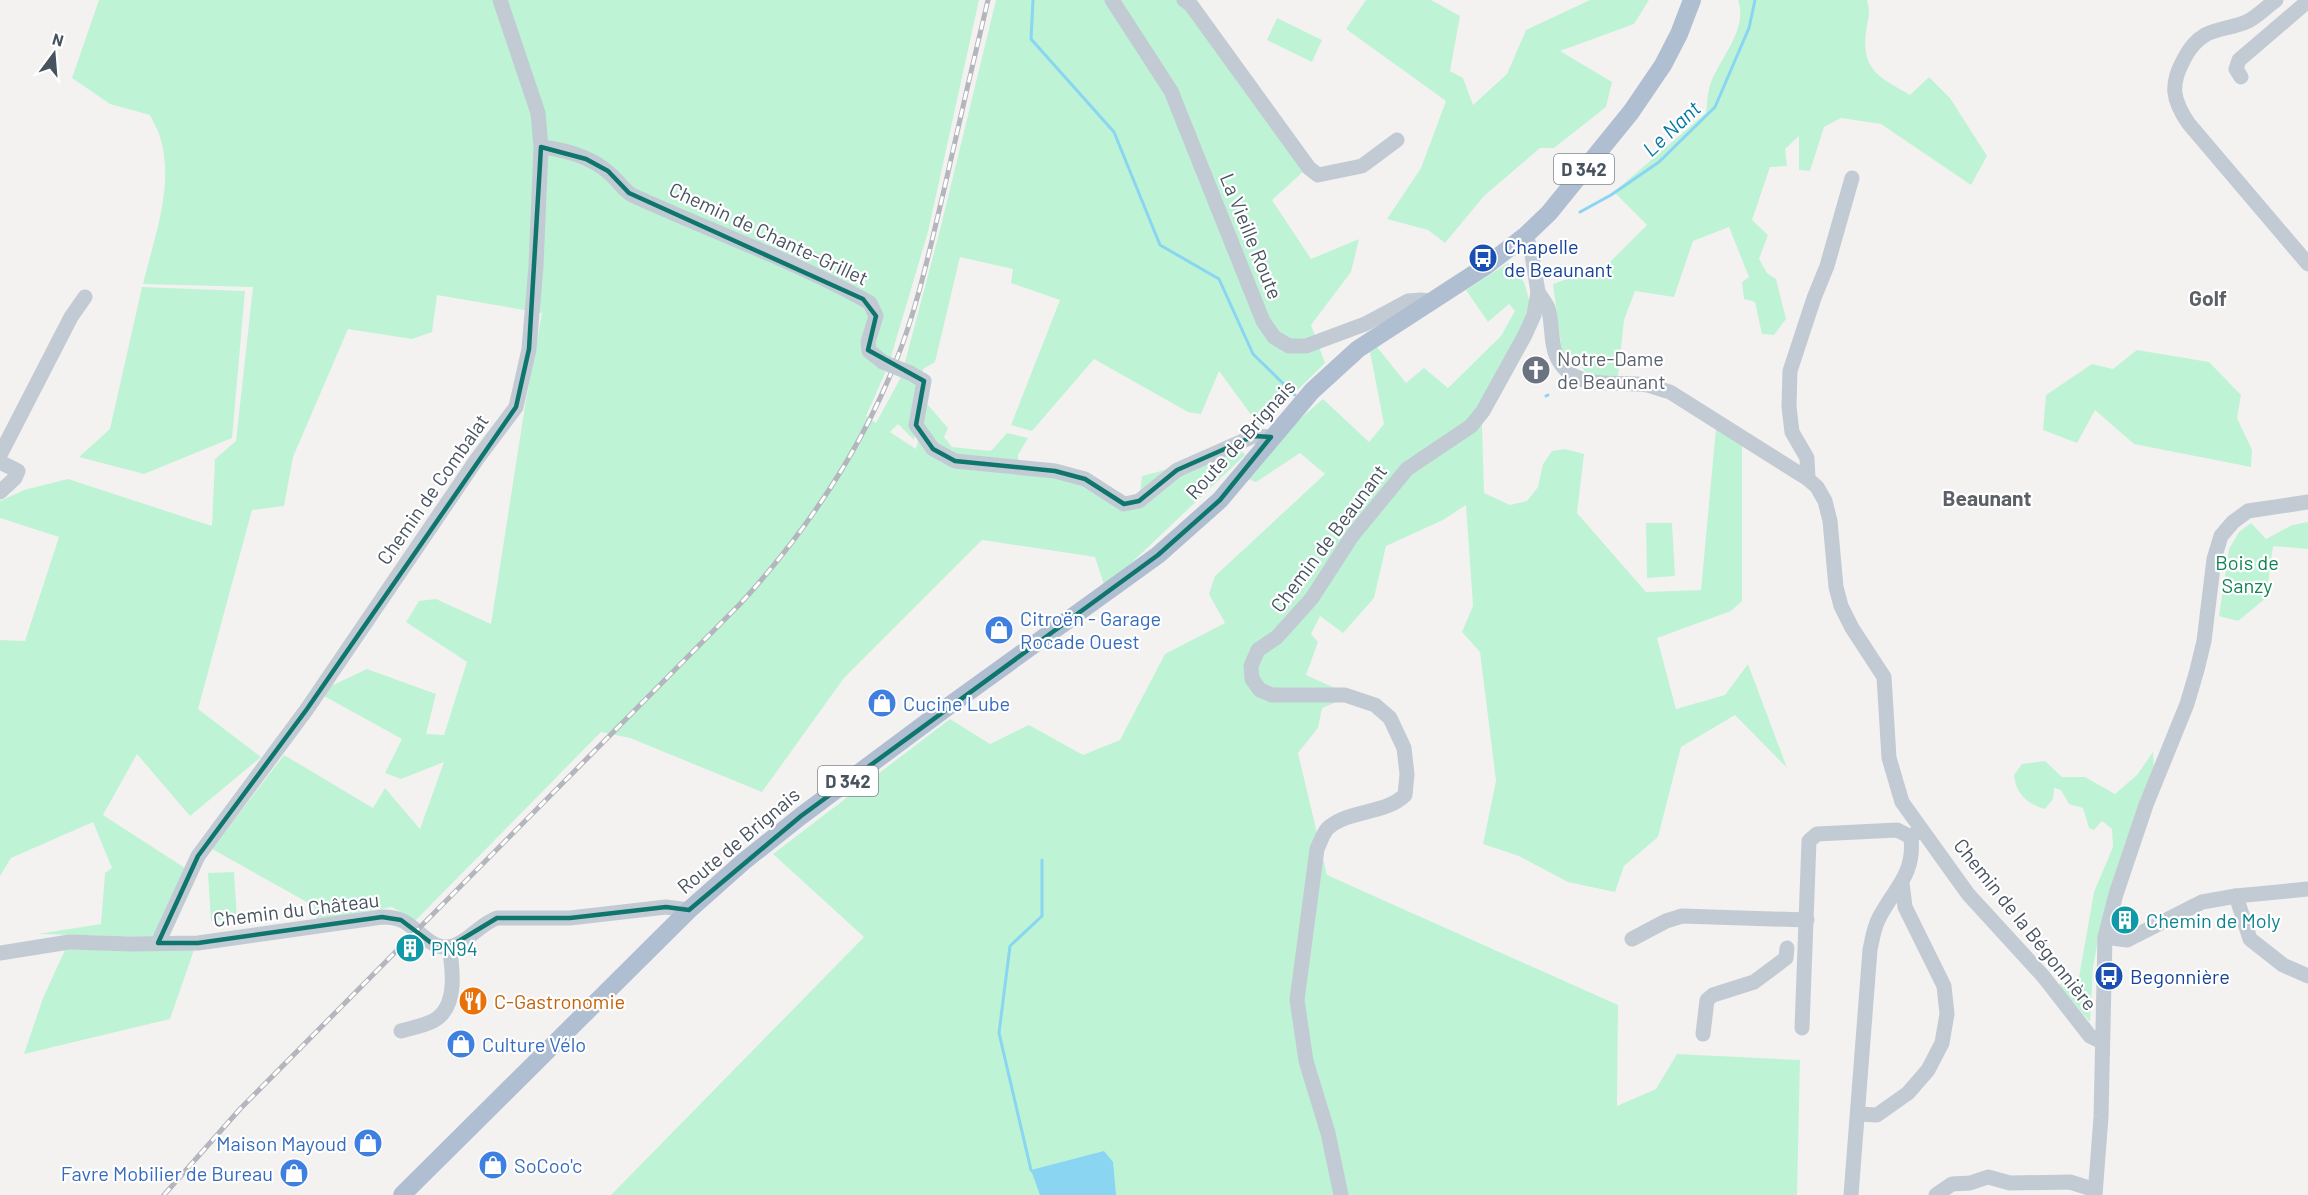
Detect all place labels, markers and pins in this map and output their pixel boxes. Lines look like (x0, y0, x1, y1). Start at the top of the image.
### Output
place label: Chapelle de Beaunant (1504, 234, 1613, 281)
bus stop icon: Chapelle de Beaunant (1467, 242, 1499, 274)
place label: Notre-Dame de Beaunant (1557, 346, 1666, 393)
church icon: Notre-Dame de Beaunant (1520, 354, 1552, 386)
place label: Citroën - Garage Rocade Ouest (1020, 606, 1161, 653)
shop icon: Citroën - Garage Rocade Ouest (983, 614, 1015, 646)
shop icon: Cucine Lube (866, 687, 898, 719)
place label: Cucine Lube (903, 691, 1010, 715)
building icon: Chemin de Moly (2109, 904, 2141, 936)
place label: Chemin de Moly (2146, 908, 2280, 932)
building icon: PN94 (394, 932, 426, 964)
place label: PN94 (431, 936, 478, 960)
bus stop icon: Begonnière (2093, 960, 2125, 992)
place label: Begonnière (2130, 964, 2230, 988)
restaurant icon: C-Gastronomie (457, 985, 489, 1017)
place label: C-Gastronomie (494, 989, 625, 1013)
shop icon: Culture Vélo (445, 1028, 477, 1060)
place label: Culture Vélo (482, 1032, 586, 1056)
shop icon: Maison Mayoud (352, 1127, 384, 1159)
place label: Maison Mayoud (216, 1131, 347, 1155)
shop icon: SoCoo'c (477, 1149, 509, 1181)
place label: SoCoo'c (514, 1153, 582, 1177)
shop icon: Favre Mobilier de Bureau (278, 1157, 310, 1189)
place label: Favre Mobilier de Bureau (61, 1161, 273, 1185)

